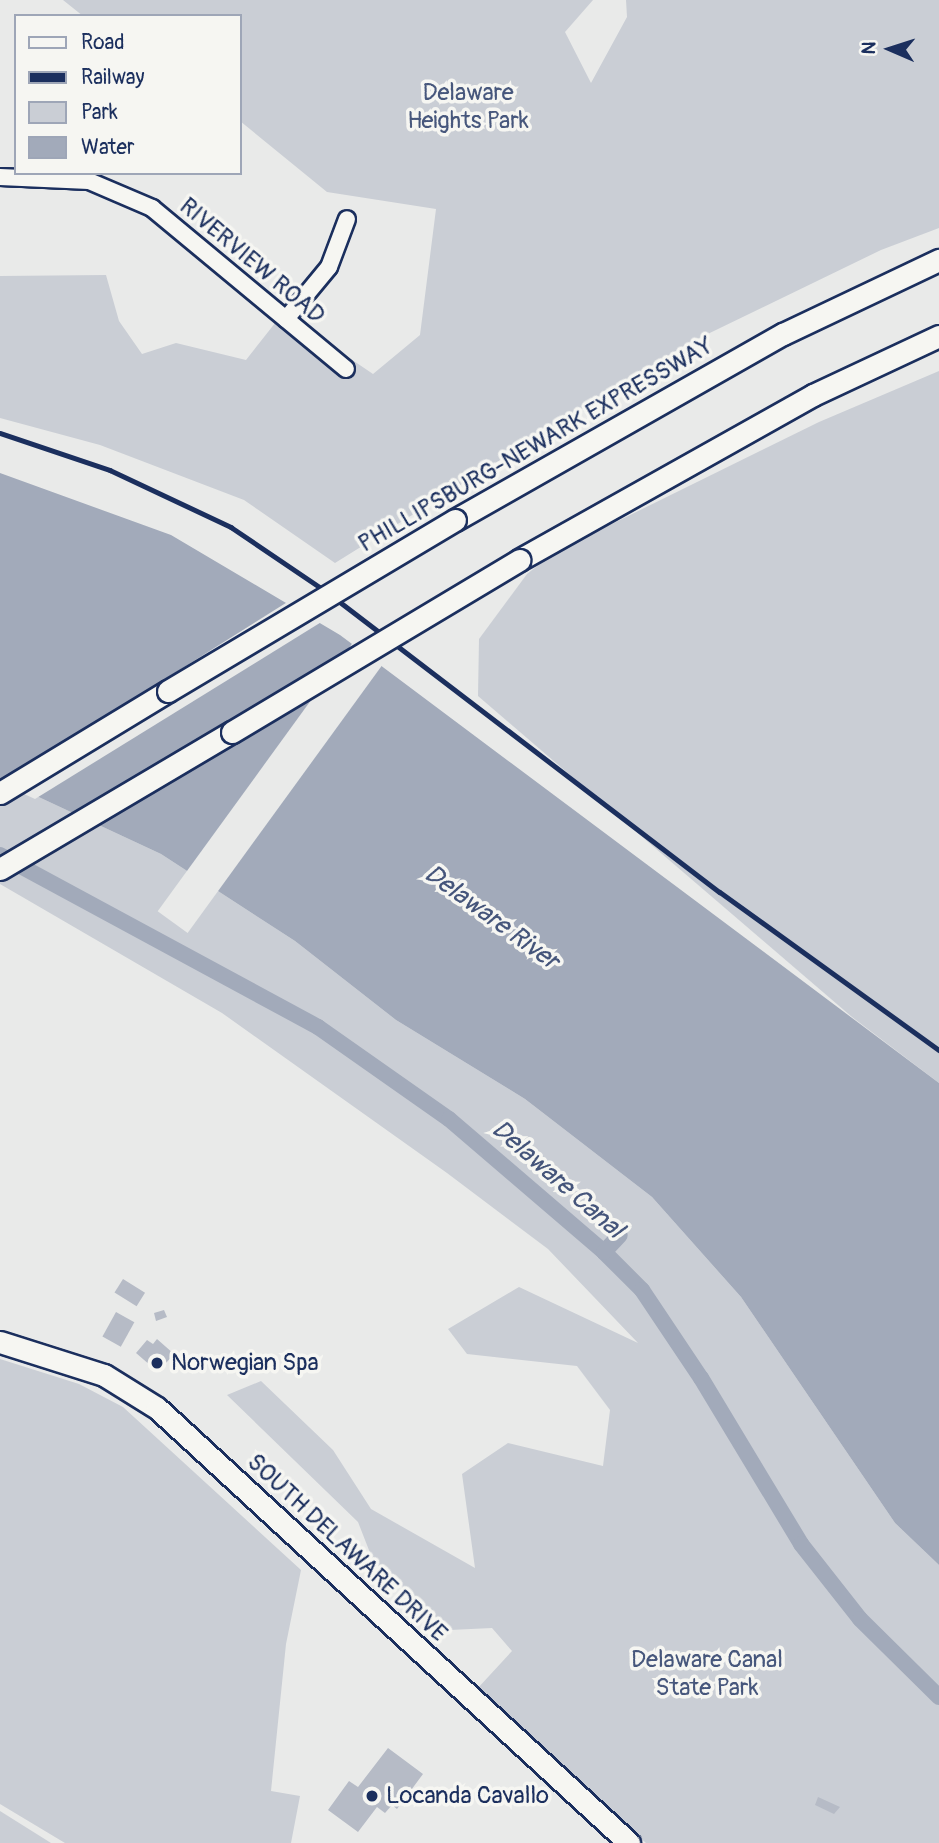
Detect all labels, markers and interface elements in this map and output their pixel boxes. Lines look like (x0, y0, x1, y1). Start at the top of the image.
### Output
legend (14, 14, 242, 175)
north arrow (855, 14, 925, 84)
text: Road (81, 29, 125, 56)
text: N (857, 41, 881, 55)
text: Railway (81, 64, 145, 91)
park label: Delaware Heights Park (407, 79, 529, 135)
text: Park (81, 99, 118, 126)
text: Water (81, 134, 134, 161)
street label: RIVERVIEW ROAD (174, 192, 330, 330)
street label: PHILLIPSBURG-NEWARK EXPRESSWAY (353, 331, 719, 559)
water label: Delaware River (418, 859, 564, 977)
water label: Delaware Canal (485, 1114, 629, 1246)
place label: Norwegian Spa (171, 1349, 319, 1377)
marker: Norwegian Spa (149, 1355, 165, 1371)
street label: SOUTH DELAWARE DRIVE (241, 1448, 453, 1648)
park label: Delaware Canal State Park (631, 1646, 783, 1702)
place label: Locanda Cavallo (386, 1782, 549, 1810)
marker: Locanda Cavallo (364, 1788, 380, 1804)

